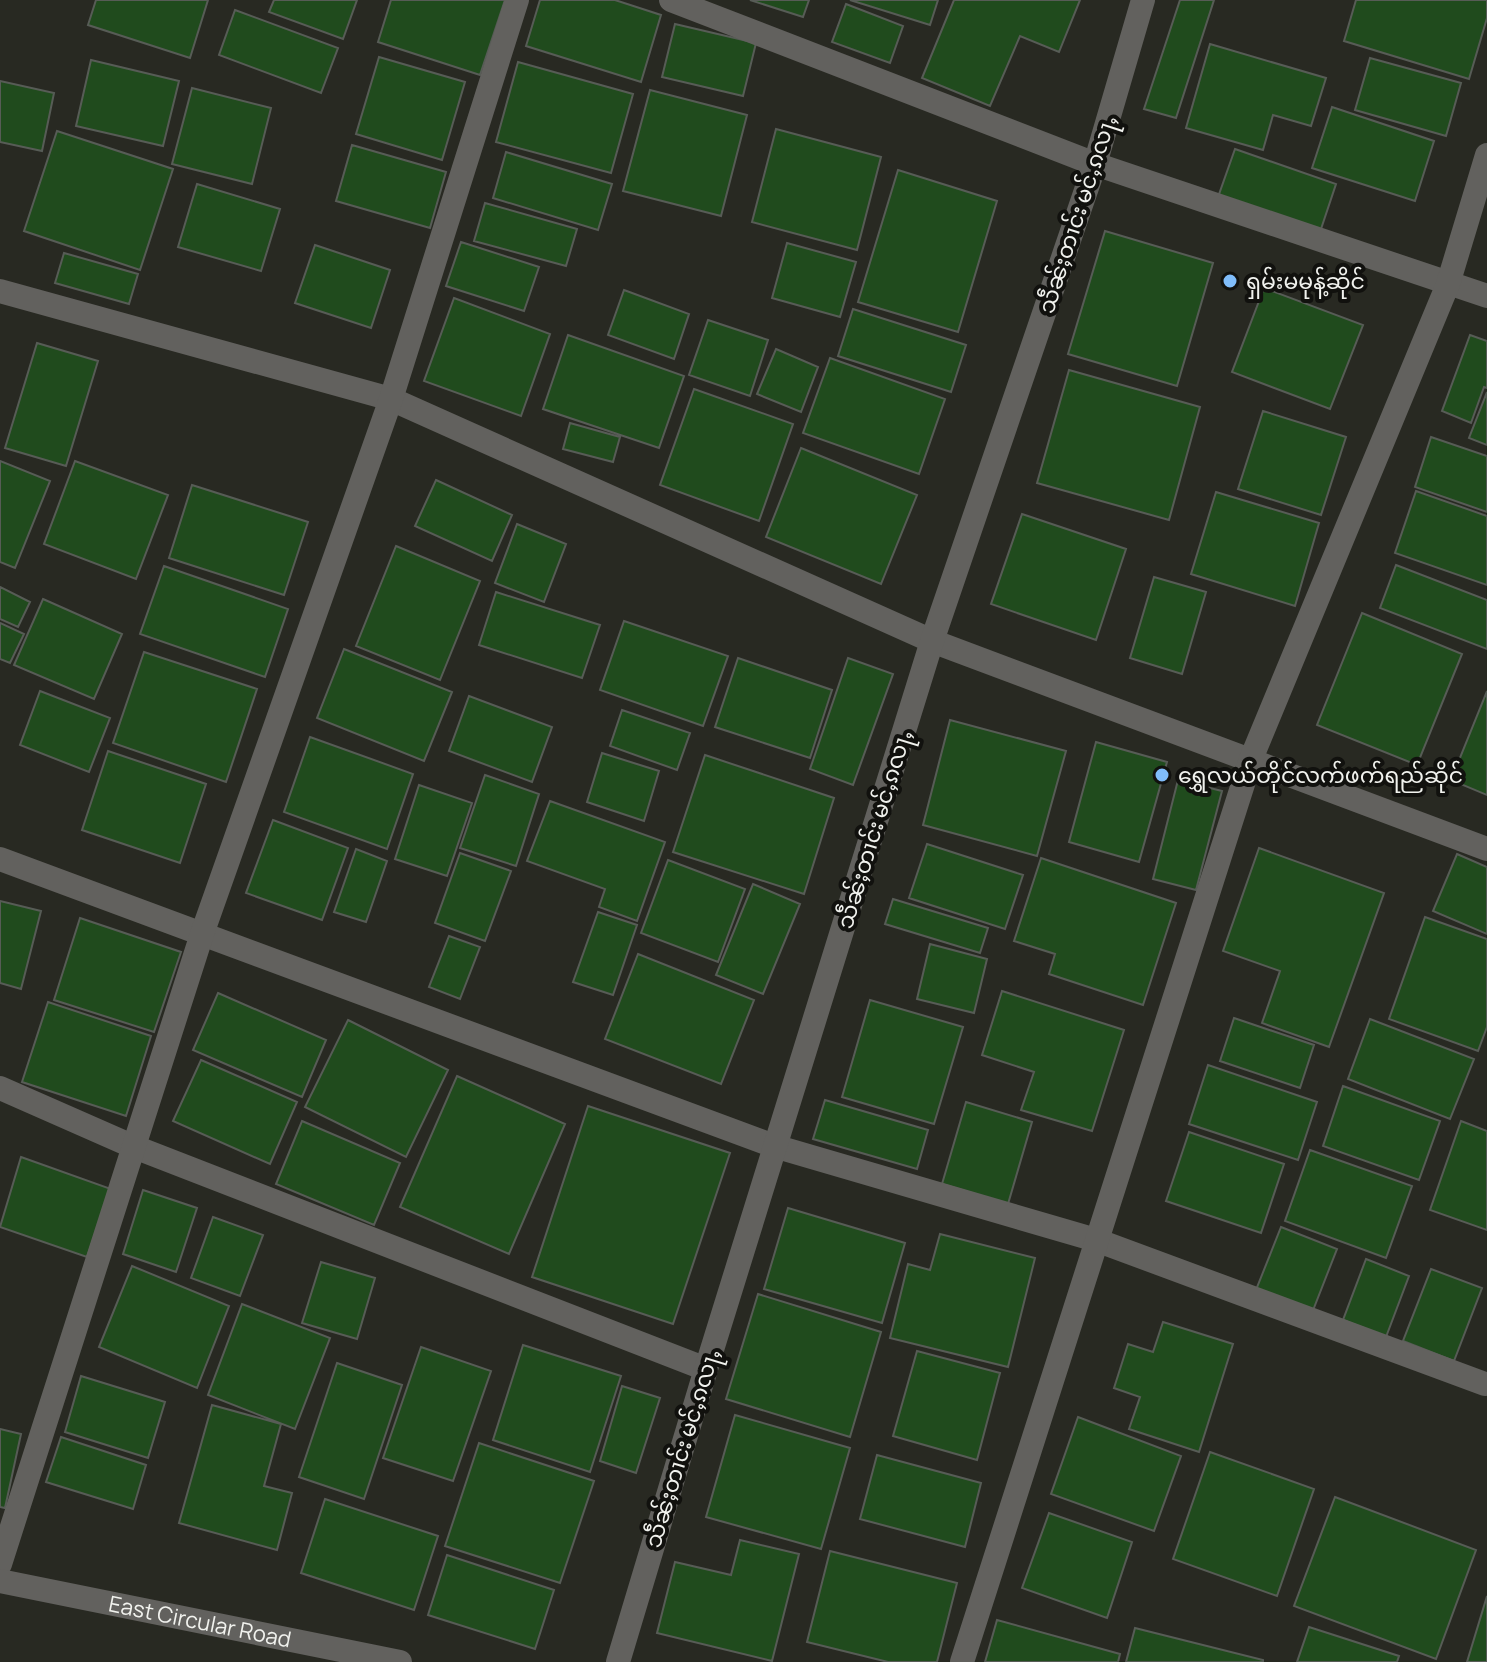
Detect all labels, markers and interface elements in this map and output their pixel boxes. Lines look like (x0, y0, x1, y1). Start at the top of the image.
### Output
street label: သဵၼ်ႈတၢင်း မင်ႇၵလႃႇ (1031, 111, 1126, 318)
place label: ရှမ်းမမုန့်ဆိုင် (1246, 266, 1365, 299)
marker: ရှမ်းမမုန့်ဆိုင် (1221, 272, 1239, 290)
street label: သဵၼ်ႈတၢင်း မင်ႇၵလႃႇ (829, 726, 921, 933)
place label: ရွှေလယ်တိုင်လက်ဖက်ရည်ဆိုင် (1178, 760, 1463, 793)
marker: ရွှေလယ်တိုင်လက်ဖက်ရည်ဆိုင် (1153, 766, 1171, 784)
street label: သဵၼ်ႈတၢင်း မင်ႇၵလႃႇ (637, 1345, 729, 1552)
street label: East Circular Road (106, 1588, 294, 1655)

